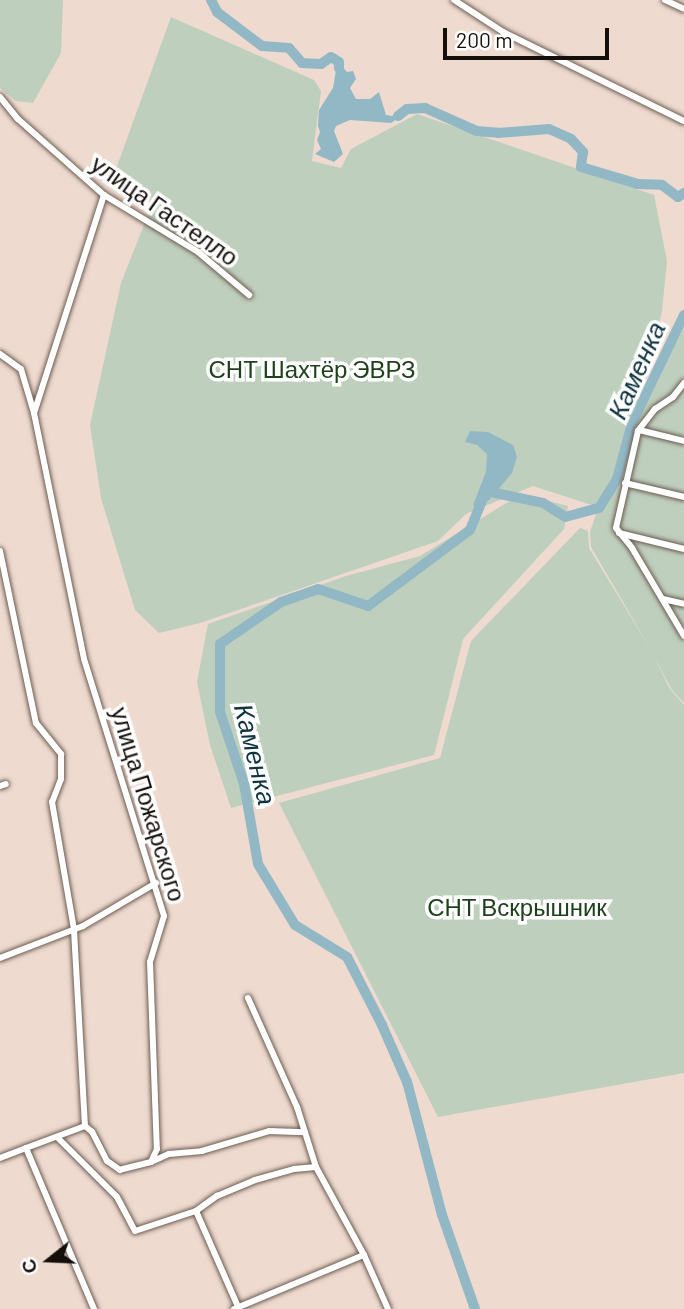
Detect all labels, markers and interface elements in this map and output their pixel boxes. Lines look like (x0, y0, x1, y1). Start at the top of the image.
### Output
scale bar (446, 14, 612, 58)
text: 200 m (456, 27, 513, 52)
street label: улица Гастелло (86, 149, 244, 271)
water label: Каменка (601, 317, 671, 423)
park label: СНТ Шахтёр ЭВРЗ (209, 355, 415, 383)
water label: Каменка (228, 700, 284, 808)
street label: улица Пожарского (106, 703, 192, 905)
park label: СНТ Вскрышник (427, 893, 607, 921)
north arrow (14, 1225, 84, 1295)
text: С (15, 1257, 42, 1277)

